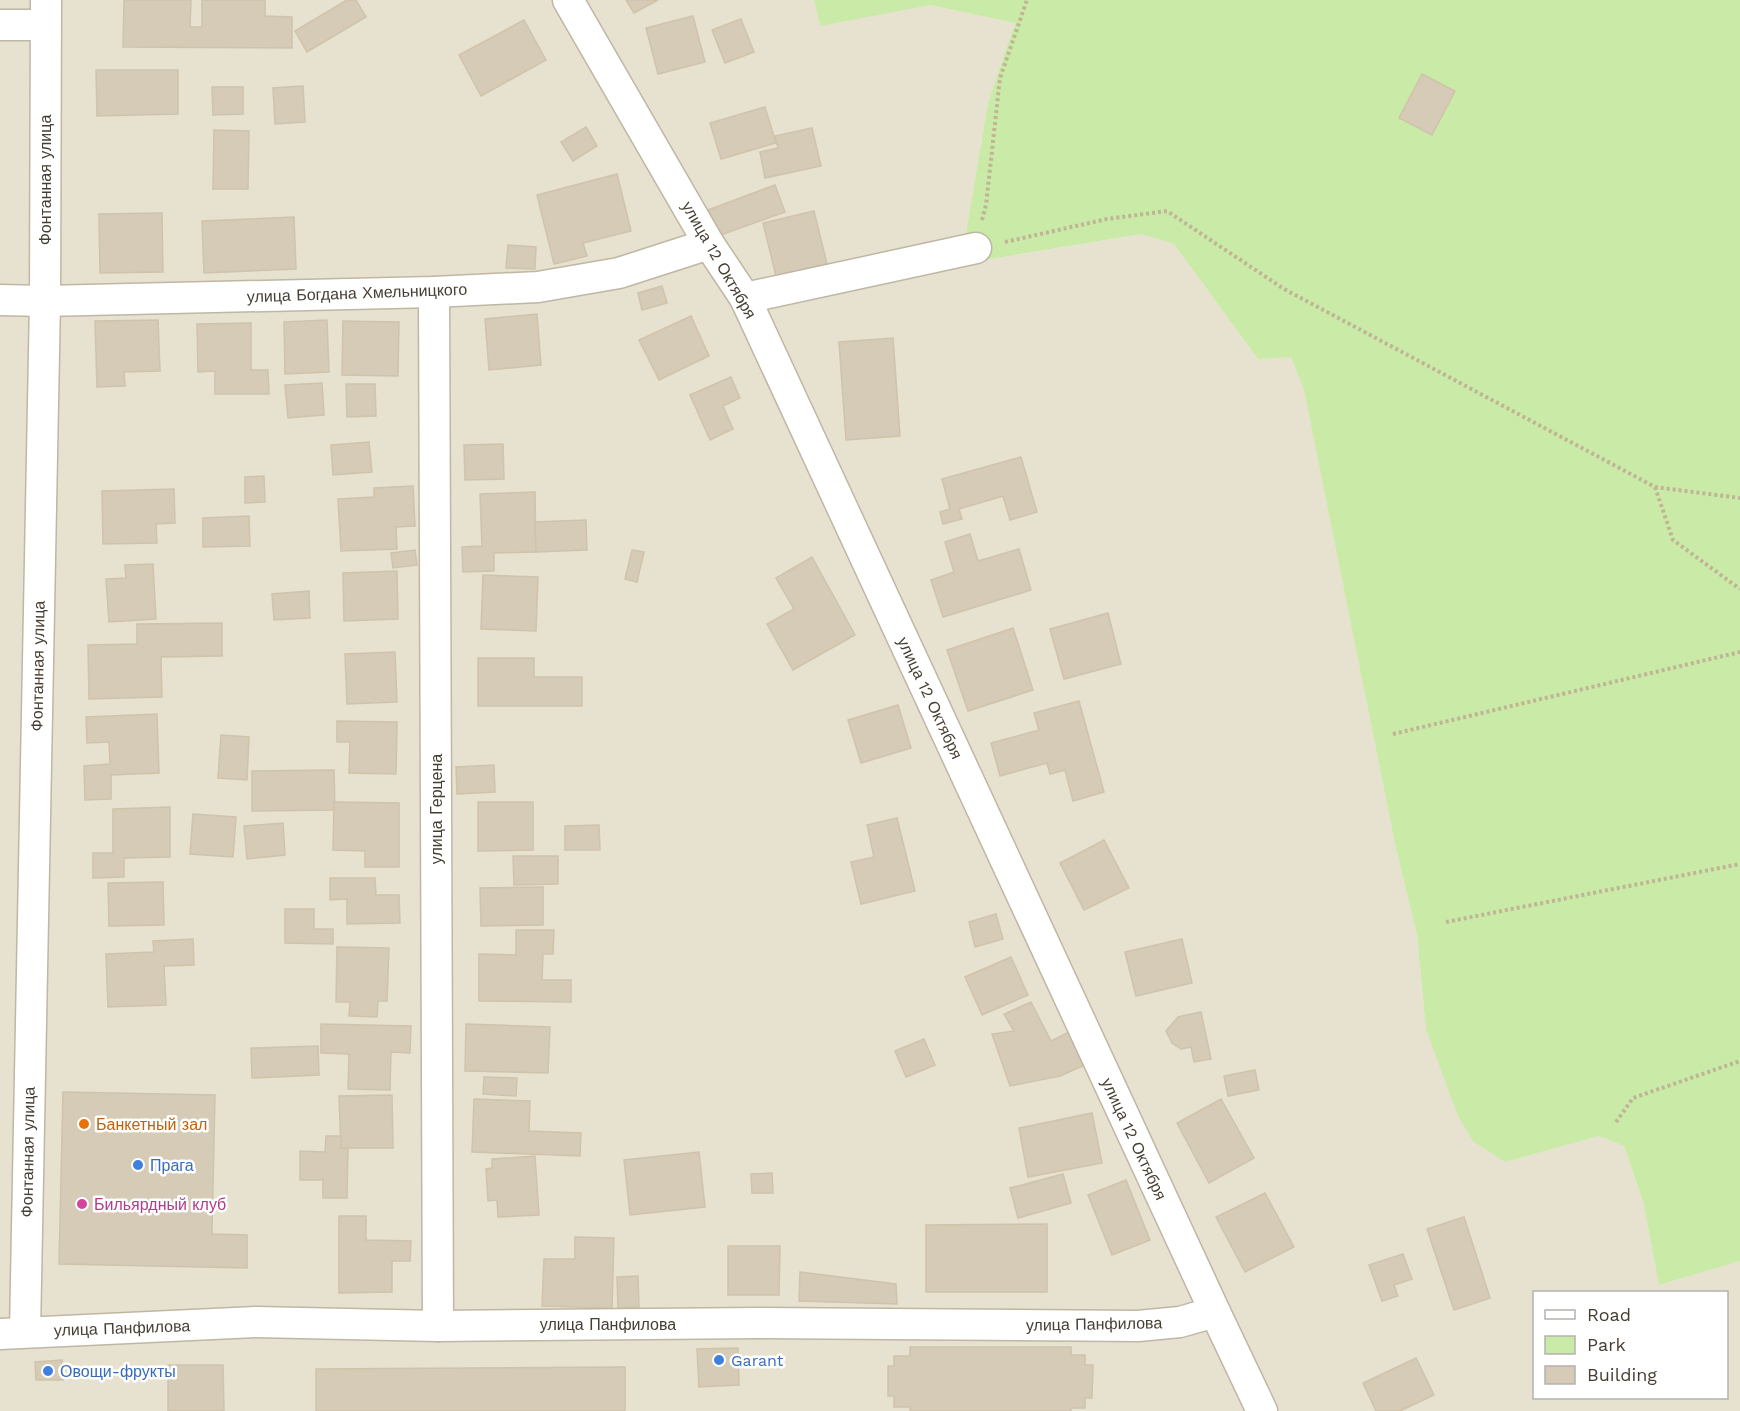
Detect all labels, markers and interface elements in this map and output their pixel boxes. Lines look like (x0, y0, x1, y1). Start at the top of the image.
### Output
street label: Фонтанная улица (36, 115, 55, 245)
street label: улица 12 Октября (678, 198, 760, 322)
street label: улица Богдана Хмельницкого (246, 280, 468, 306)
street label: Фонтанная улица (27, 600, 49, 731)
street label: улица 12 Октября (893, 634, 967, 762)
street label: улица Герцена (427, 754, 446, 864)
street label: улица 12 Октября (1097, 1075, 1171, 1203)
street label: Фонтанная улица (17, 1086, 39, 1217)
place label: Банкетный зал (96, 1115, 207, 1134)
marker: Банкетный зал (77, 1117, 91, 1131)
place label: Прага (150, 1156, 194, 1175)
marker: Прага (131, 1158, 145, 1172)
place label: Бильярдный клуб (94, 1195, 226, 1214)
marker: Бильярдный клуб (75, 1197, 89, 1211)
legend (1533, 1291, 1728, 1399)
text: Road (1587, 1304, 1631, 1325)
street label: улица Панфилова (1026, 1313, 1162, 1335)
street label: улица Панфилова (540, 1315, 676, 1334)
street label: улица Панфилова (53, 1316, 191, 1340)
text: Park (1587, 1334, 1626, 1355)
place label: Garant (731, 1351, 784, 1370)
marker: Garant (712, 1353, 726, 1367)
place label: Овощи-фрукты (60, 1362, 176, 1381)
marker: Овощи-фрукты (41, 1364, 55, 1378)
text: Building (1587, 1364, 1657, 1385)

